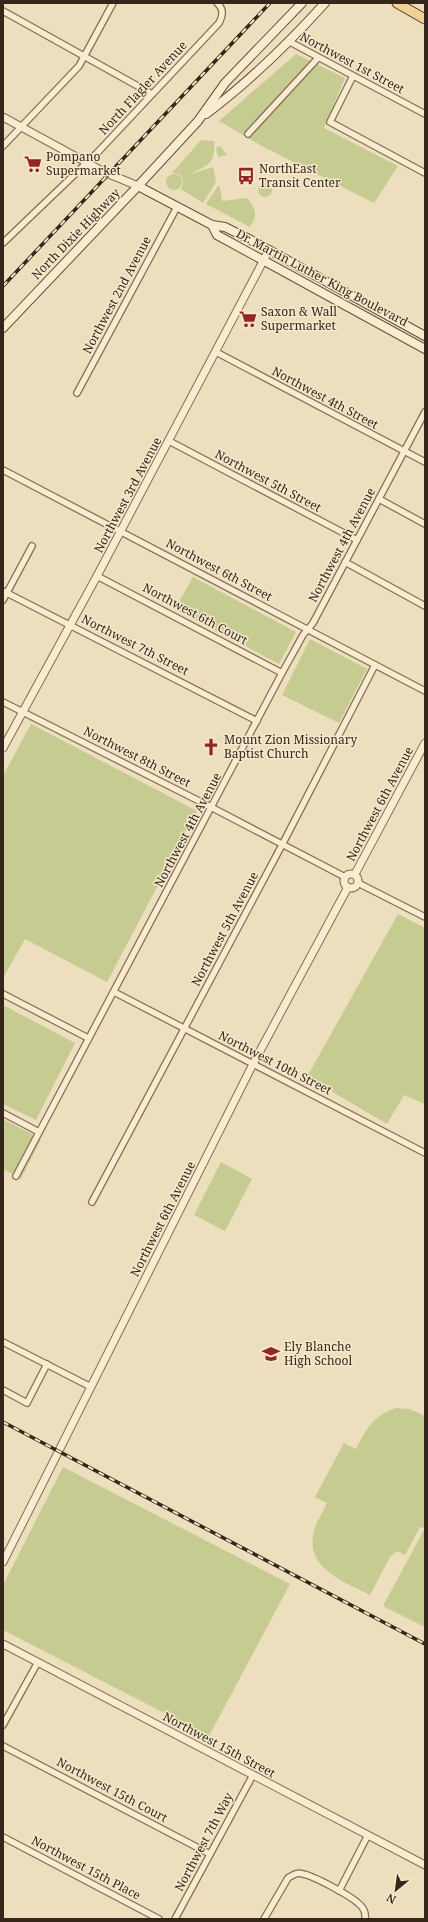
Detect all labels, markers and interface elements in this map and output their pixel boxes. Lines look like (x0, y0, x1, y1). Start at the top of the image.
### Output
street label: Northwest 1st Street (297, 28, 407, 97)
street label: North Flagler Avenue (95, 37, 191, 138)
place label: Pompano Supermarket (46, 148, 121, 179)
supermarket icon: Pompano Supermarket (23, 154, 43, 174)
place label: NorthEast Transit Center (259, 160, 341, 191)
bus stop icon: NorthEast Transit Center (236, 166, 256, 186)
street label: North Dixie Highway (28, 184, 124, 283)
street label: Dr. Martin Luther King Boulevard (233, 225, 412, 331)
street label: Northwest 2nd Avenue (78, 233, 155, 357)
place label: Saxon & Wall Supermarket (261, 303, 337, 334)
supermarket icon: Saxon & Wall Supermarket (238, 309, 258, 329)
street label: Northwest 4th Street (269, 362, 381, 433)
street label: Northwest 3rd Avenue (90, 434, 165, 556)
street label: Northwest 5th Street (212, 445, 324, 516)
street label: Northwest 4th Avenue (304, 484, 379, 605)
street label: Northwest 6th Street (163, 534, 275, 605)
street label: Northwest 6th Court (140, 579, 251, 648)
street label: Northwest 7th Street (79, 610, 192, 679)
street label: Northwest 8th Street (81, 722, 194, 791)
place label: Mount Zion Missionary Baptist Church (224, 731, 357, 762)
church icon: Mount Zion Missionary Baptist Church (201, 737, 221, 757)
street label: Northwest 6th Avenue (342, 743, 417, 864)
street label: Northwest 4th Avenue (150, 769, 225, 890)
street label: Northwest 5th Avenue (187, 868, 262, 989)
street label: Northwest 10th Street (216, 1027, 335, 1098)
street label: Northwest 6th Avenue (126, 1158, 199, 1280)
place label: Ely Blanche High School (284, 1338, 352, 1369)
school or university icon: Ely Blanche High School (261, 1344, 281, 1364)
street label: Northwest 15th Street (160, 1708, 278, 1781)
street label: Northwest 15th Court (54, 1753, 171, 1826)
street label: Northwest 7th Way (170, 1789, 237, 1894)
street label: Northwest 15th Place (29, 1832, 144, 1904)
north arrow (376, 1870, 416, 1910)
text: N (383, 1890, 398, 1908)

